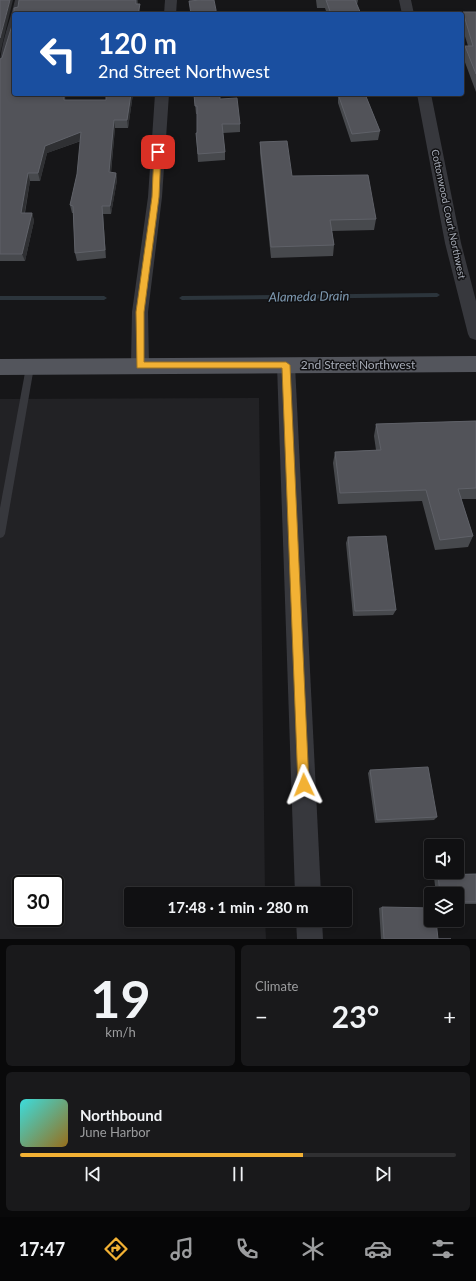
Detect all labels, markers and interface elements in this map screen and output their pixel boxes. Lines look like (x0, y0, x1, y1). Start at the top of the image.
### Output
text: 120 m (98, 26, 177, 60)
icon: left (32, 28, 84, 80)
text: 2nd Street Northwest (98, 60, 270, 82)
pin (141, 135, 175, 169)
icon: arrive (147, 141, 169, 163)
street label: Cottonwood Court Northwest (429, 148, 469, 280)
water label: Alameda Drain (268, 287, 349, 305)
street label: 2nd Street Northwest (301, 357, 416, 372)
position arrow (283, 764, 325, 806)
map controls (424, 839, 464, 927)
button: sound (424, 839, 464, 879)
speed limit sign: 30 (12, 875, 64, 927)
button: layers (424, 887, 464, 927)
text: 17:48 · 1 min · 280 m (168, 898, 308, 916)
text: 19 (90, 967, 151, 1029)
text: Climate (255, 978, 298, 994)
text: 23° (332, 998, 379, 1034)
text: − (255, 1003, 268, 1030)
text: + (443, 1003, 456, 1030)
text: km/h (105, 1024, 136, 1040)
text: Northbound (80, 1106, 162, 1124)
text: June Harbor (80, 1124, 150, 1140)
icon: previous (82, 1163, 104, 1185)
icon: pause (227, 1163, 249, 1185)
icon: next (372, 1163, 394, 1185)
icon: directions (102, 1235, 130, 1263)
icon: music (168, 1235, 196, 1263)
icon: phone (233, 1235, 261, 1263)
icon: climate (299, 1235, 327, 1263)
icon: car (364, 1235, 392, 1263)
icon: filters (429, 1235, 457, 1263)
text: 17:47 (19, 1238, 65, 1260)

